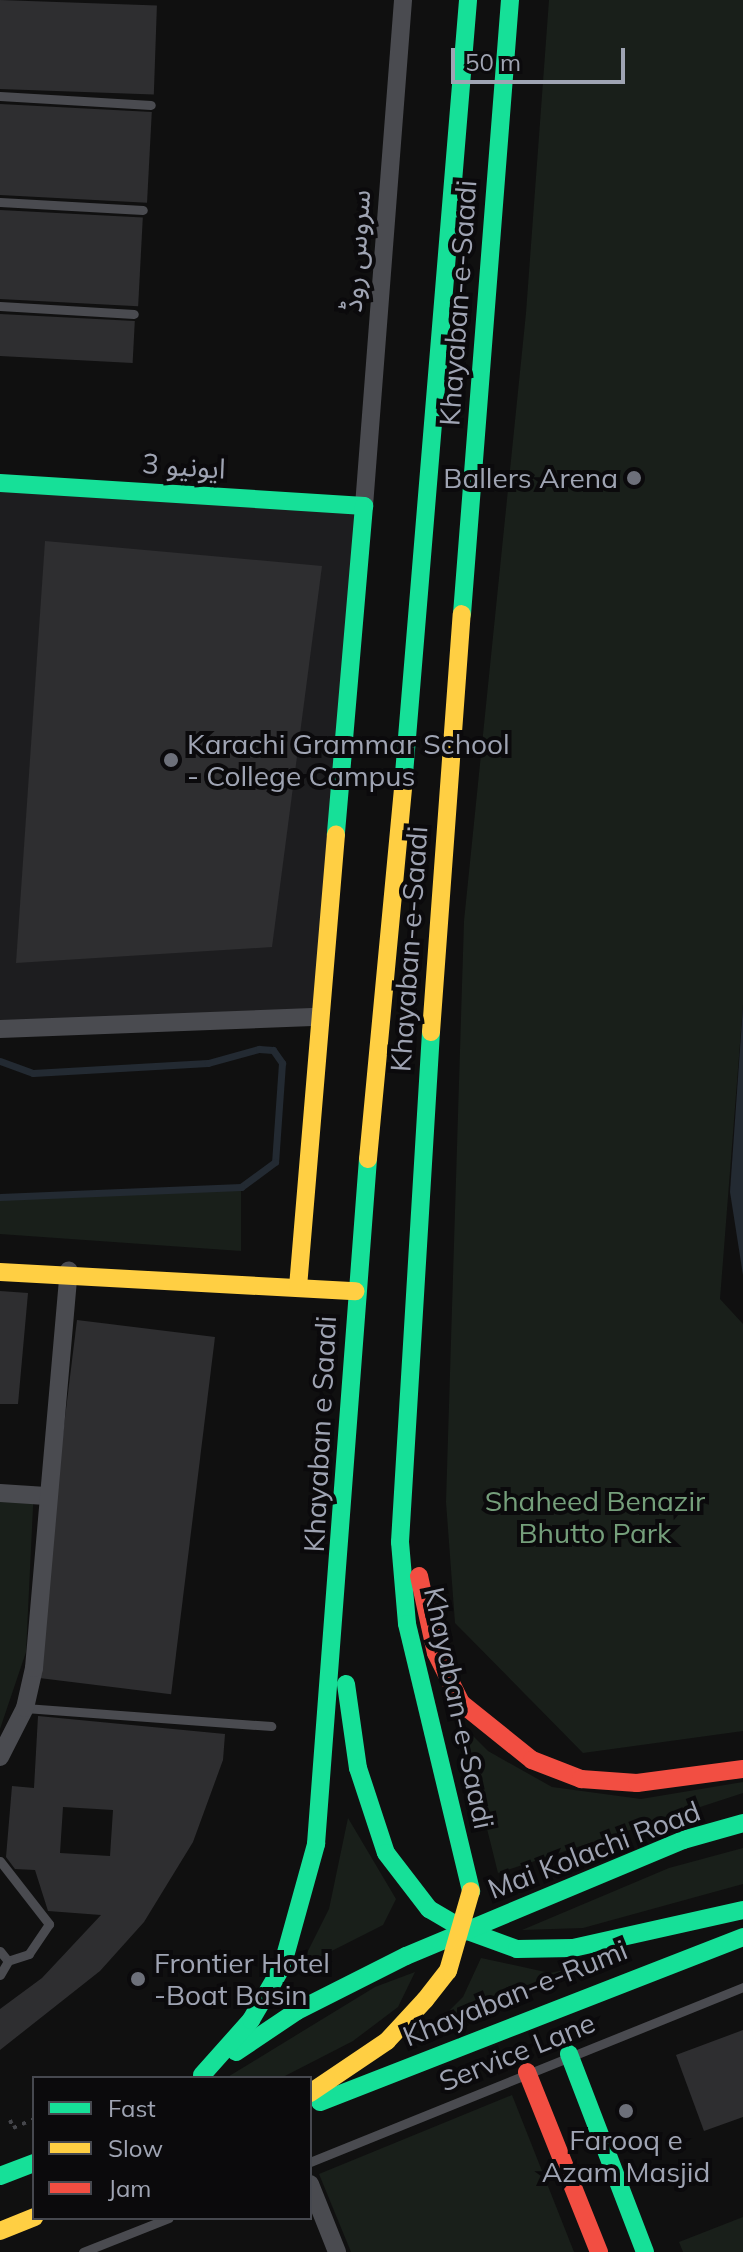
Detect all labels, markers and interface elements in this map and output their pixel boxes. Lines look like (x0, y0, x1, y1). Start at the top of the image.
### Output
scale bar (455, 32, 629, 82)
text: 50 m (465, 47, 521, 77)
street label: Khayaban-e-Saadi (433, 179, 483, 427)
street label: سروس روڈ (335, 189, 377, 313)
street label: ایونیو 3 (141, 446, 227, 486)
place label: Ballers Arena (443, 461, 618, 495)
marker: Ballers Arena (625, 469, 643, 487)
place label: Karachi Grammar School - College Campus (187, 727, 510, 793)
marker: Karachi Grammar School - College Campus (162, 751, 180, 769)
street label: Khayaban-e-Saadi (384, 825, 434, 1073)
street label: Khayaban e Saadi (297, 1315, 343, 1553)
park label: Shaheed Benazir Bhutto Park (485, 1484, 705, 1550)
street label: Khayaban-e-Saadi (417, 1584, 501, 1832)
street label: Mai Kolachi Road (483, 1794, 705, 1906)
street label: Khayaban-e-Rumi (398, 1933, 632, 2053)
place label: Frontier Hotel -Boat Basin (154, 1946, 330, 2012)
marker: Frontier Hotel -Boat Basin (129, 1970, 147, 1988)
street label: Service Lane (434, 2006, 600, 2098)
legend (32, 2076, 312, 2220)
text: Fast (108, 2093, 156, 2123)
marker: Farooq e Azam Masjid (617, 2102, 635, 2120)
place label: Farooq e Azam Masjid (542, 2123, 710, 2189)
text: Slow (108, 2133, 163, 2163)
text: Jam (108, 2173, 151, 2203)

